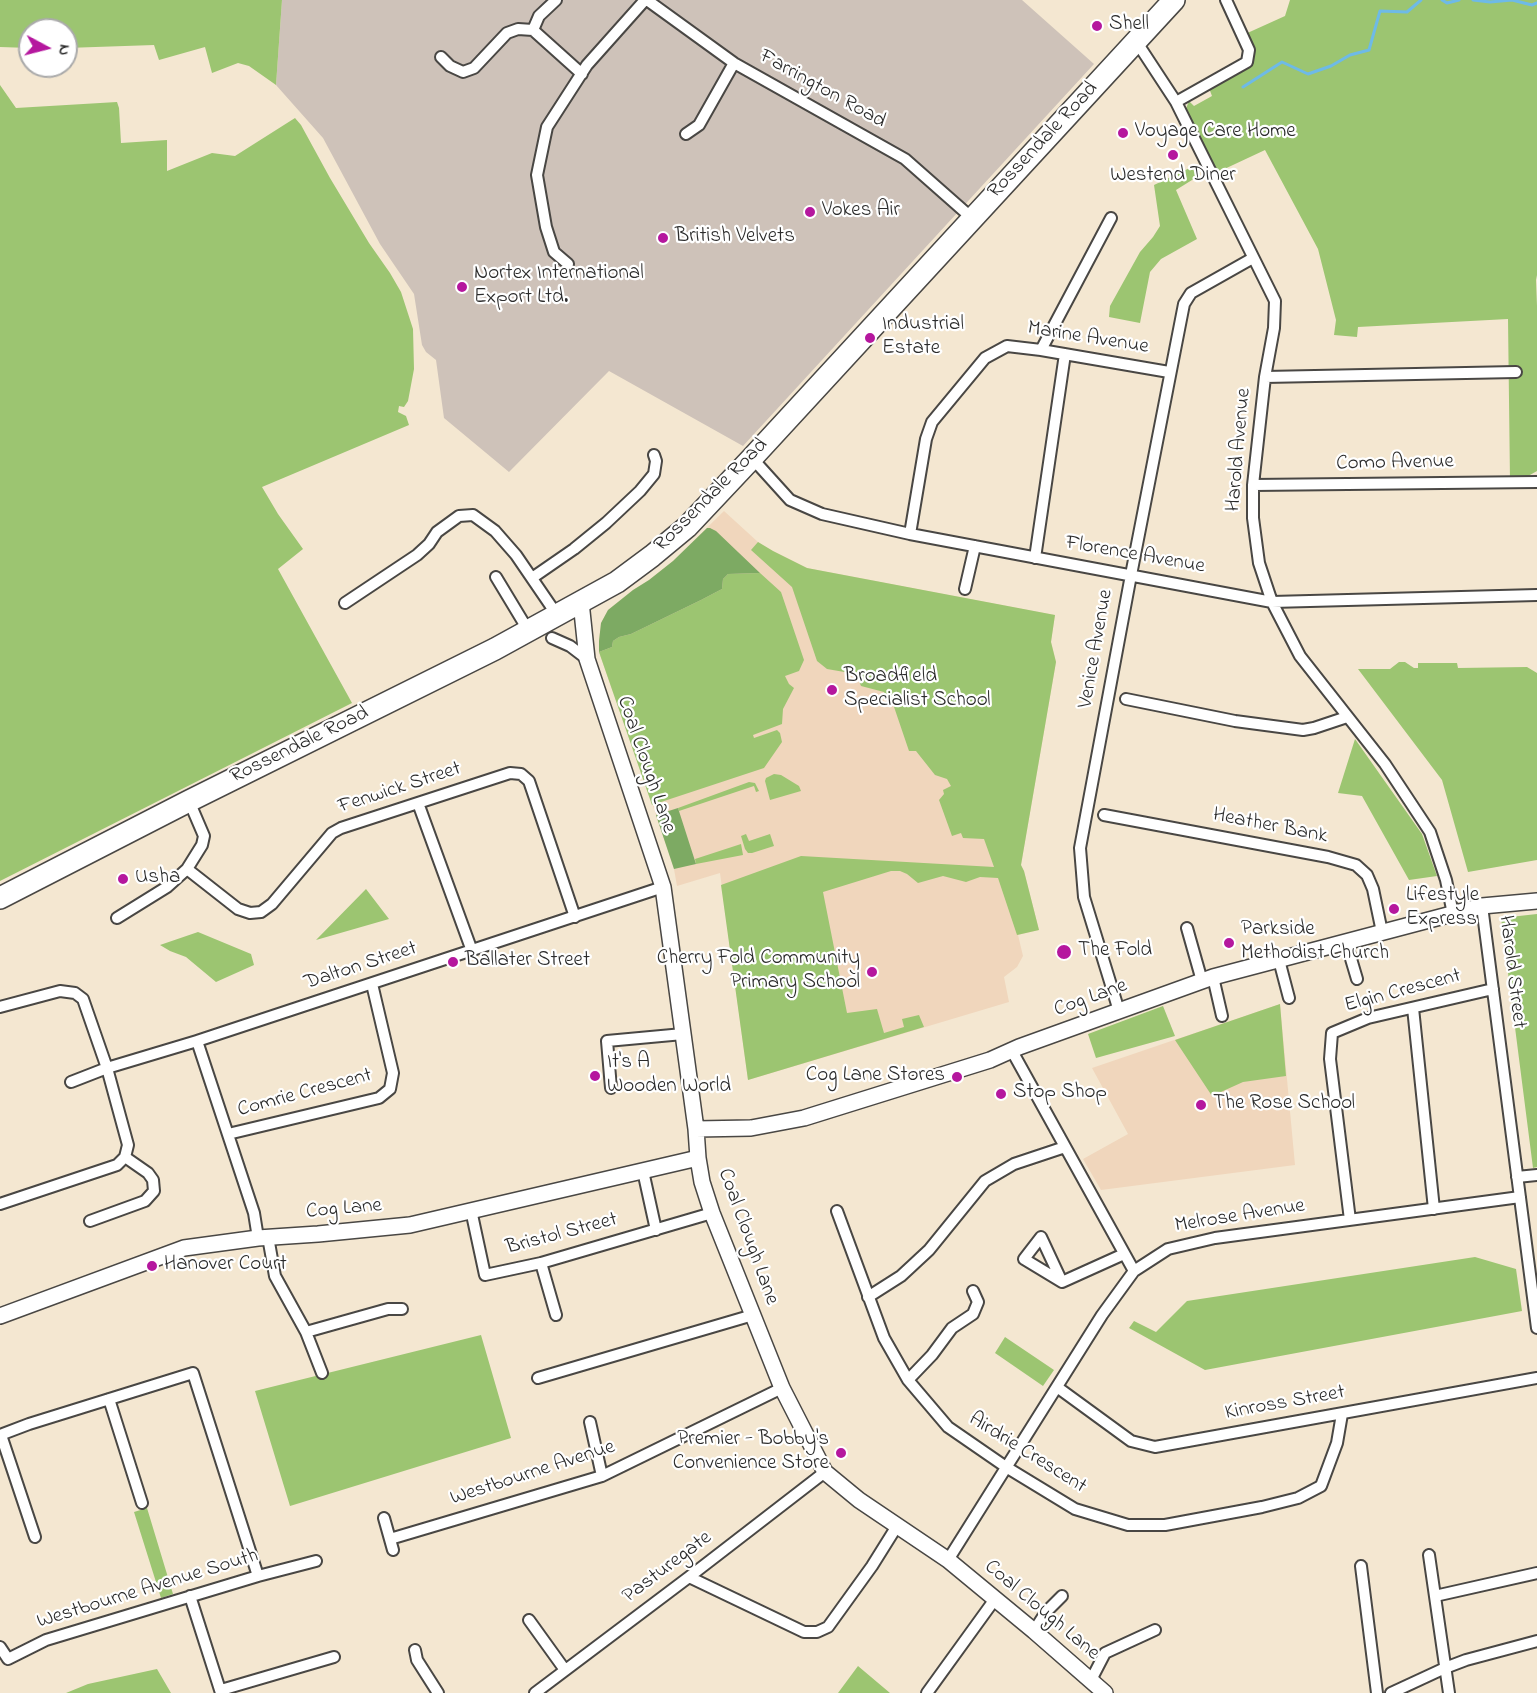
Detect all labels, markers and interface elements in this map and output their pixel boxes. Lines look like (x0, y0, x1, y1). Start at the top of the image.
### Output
place label: Shell (1109, 13, 1149, 39)
north arrow (18, 18, 78, 78)
marker: Shell (1090, 19, 1104, 33)
text: N (51, 43, 76, 57)
street label: Farrington Road (754, 45, 890, 135)
street label: Rossendale Road (983, 77, 1105, 205)
place label: Voyage Care Home (1135, 120, 1296, 146)
marker: Voyage Care Home (1116, 126, 1130, 140)
marker: Westend Diner (1166, 148, 1180, 162)
place label: Westend Diner (1110, 164, 1236, 190)
place label: Vokes Air (822, 199, 900, 225)
marker: Vokes Air (803, 205, 817, 219)
place label: British Velvets (675, 225, 795, 251)
marker: British Velvets (656, 231, 670, 245)
place label: Nortex International Export Ltd. (474, 262, 644, 312)
marker: Nortex International Export Ltd. (455, 280, 469, 294)
place label: Industrial Estate (882, 313, 964, 363)
street label: Marine Avenue (1026, 317, 1150, 361)
marker: Industrial Estate (863, 331, 877, 345)
street label: Harold Avenue (1222, 387, 1258, 513)
street label: Rossendale Road (650, 434, 774, 558)
street label: Como Avenue (1336, 450, 1454, 478)
street label: Florence Avenue (1063, 531, 1207, 581)
street label: Venice Avenue (1074, 588, 1120, 710)
place label: Broadfield Specialist School (844, 665, 991, 715)
marker: Broadfield Specialist School (825, 683, 839, 697)
street label: Coal Clough Lane (610, 693, 680, 837)
street label: Rossendale Road (227, 702, 373, 790)
street label: Fenwick Street (335, 757, 465, 821)
street label: Heather Bank (1211, 804, 1329, 850)
place label: Usha (135, 866, 180, 892)
marker: Usha (116, 872, 130, 886)
place label: Lifestyle Express (1406, 884, 1479, 934)
marker: Lifestyle Express (1387, 902, 1401, 916)
street label: Harold Street (1492, 914, 1530, 1030)
place label: Parkside Methodist Church (1241, 918, 1389, 968)
marker: Parkside Methodist Church (1222, 936, 1236, 950)
street label: Dalton Street (302, 937, 420, 997)
place label: The Fold (1078, 939, 1152, 965)
marker: The Fold (1055, 943, 1073, 961)
place label: Cherry Fold Community Primary School (657, 947, 860, 997)
place label: Ballater Street (465, 949, 590, 975)
marker: Ballater Street (446, 955, 460, 969)
street label: Elgin Crescent (1342, 964, 1464, 1020)
marker: Cherry Fold Community Primary School (865, 965, 879, 979)
street label: Cog Lane (1051, 974, 1131, 1024)
place label: It's A Wooden World (607, 1051, 731, 1101)
street label: Comrie Crescent (235, 1064, 375, 1124)
place label: Cog Lane Stores (806, 1064, 945, 1090)
marker: It's A Wooden World (588, 1069, 602, 1083)
marker: Cog Lane Stores (950, 1070, 964, 1084)
place label: Stop Shop (1013, 1081, 1107, 1107)
marker: Stop Shop (994, 1087, 1008, 1101)
place label: The Rose School (1213, 1092, 1355, 1118)
marker: The Rose School (1194, 1098, 1208, 1112)
street label: Coal Clough Lane (711, 1165, 783, 1309)
street label: Cog Lane (305, 1194, 383, 1226)
street label: Melrose Avenue (1173, 1194, 1307, 1240)
street label: Bristol Street (504, 1208, 620, 1262)
place label: Hanover Court (164, 1253, 287, 1279)
marker: Hanover Court (145, 1259, 159, 1273)
street label: Kinross Street (1223, 1381, 1347, 1427)
street label: Airdrie Crescent (963, 1408, 1091, 1500)
place label: Premier - Bobby's Convenience Store (673, 1428, 829, 1478)
street label: Westbourne Avenue (447, 1435, 619, 1513)
marker: Premier - Bobby's Convenience Store (834, 1446, 848, 1460)
street label: Pasturegate (618, 1526, 718, 1610)
street label: Westbourne Avenue South (34, 1544, 262, 1636)
street label: Coal Clough Lane (978, 1555, 1104, 1667)

